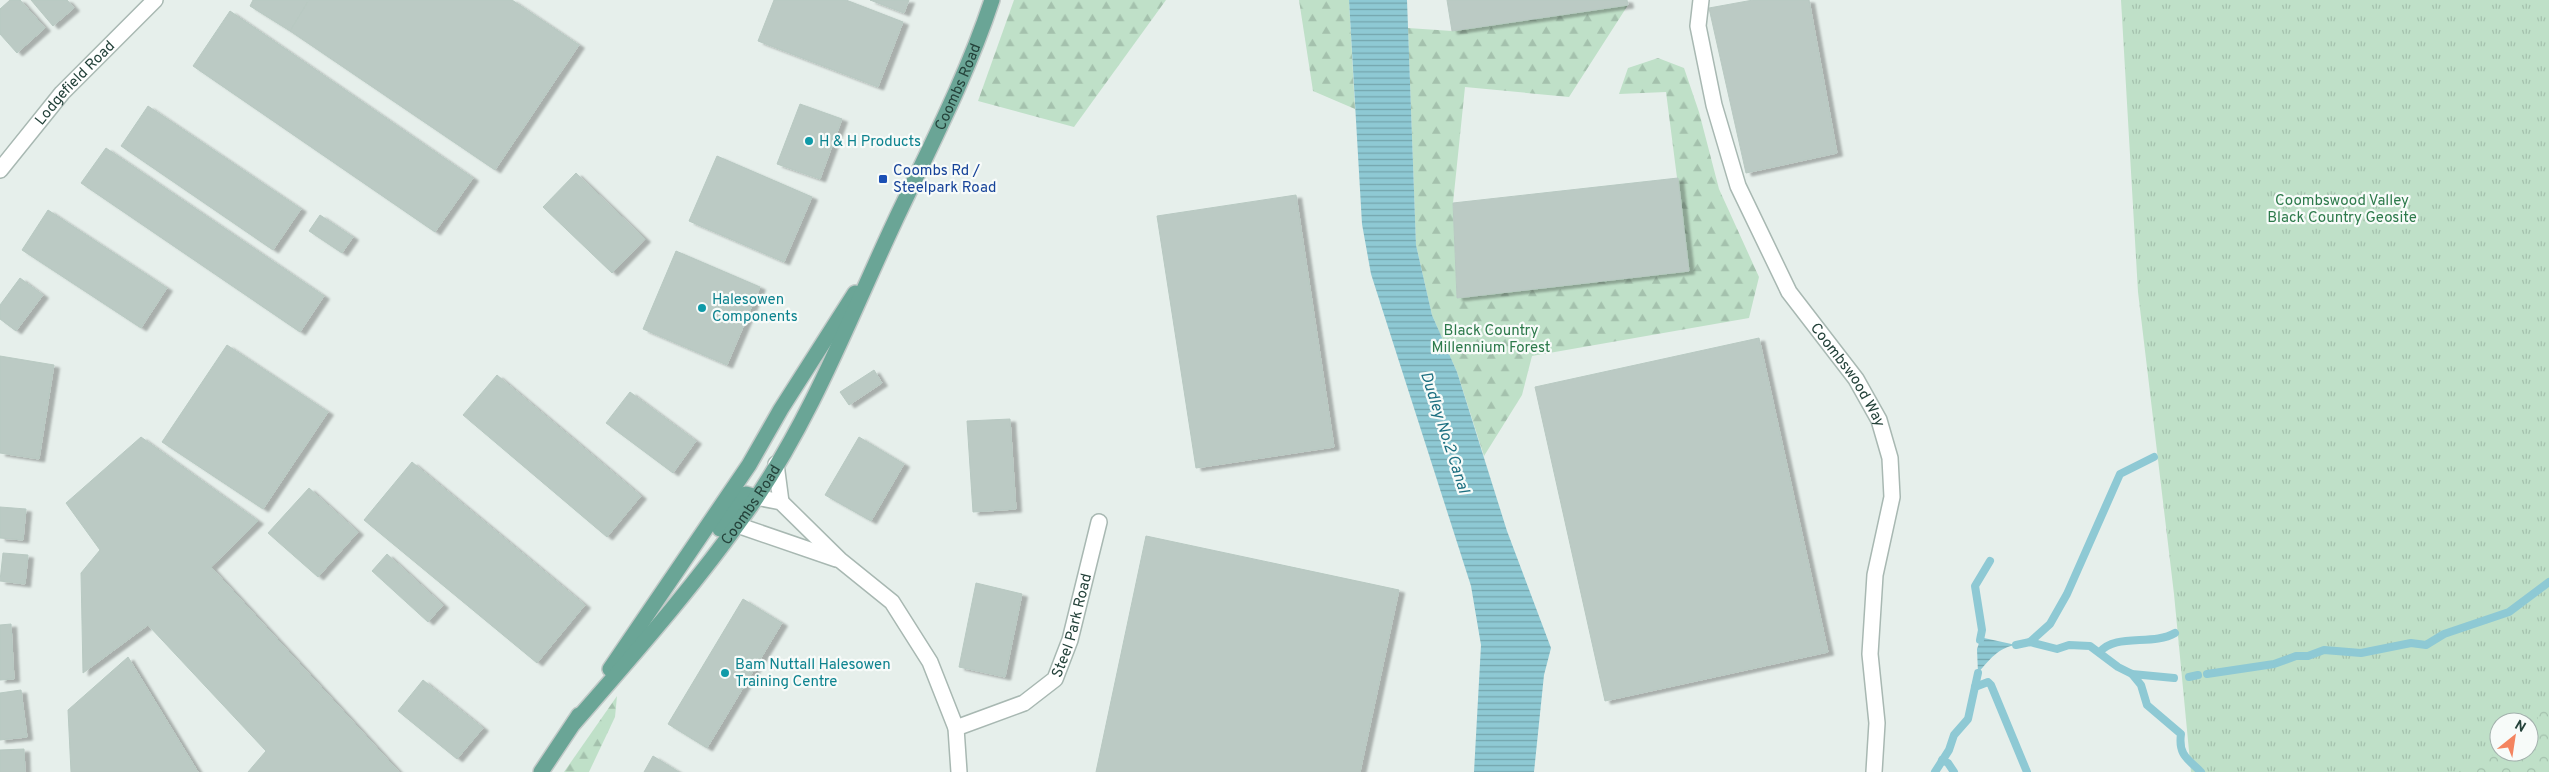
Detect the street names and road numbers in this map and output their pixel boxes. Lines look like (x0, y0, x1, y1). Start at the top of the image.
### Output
street label: Lodgefield Road (32, 37, 120, 130)
street label: Coombs Road (932, 41, 986, 134)
street label: Coombswood Way (1805, 320, 1888, 429)
street label: Coombs Road (718, 462, 786, 549)
street label: Steel Park Road (1048, 572, 1097, 681)

